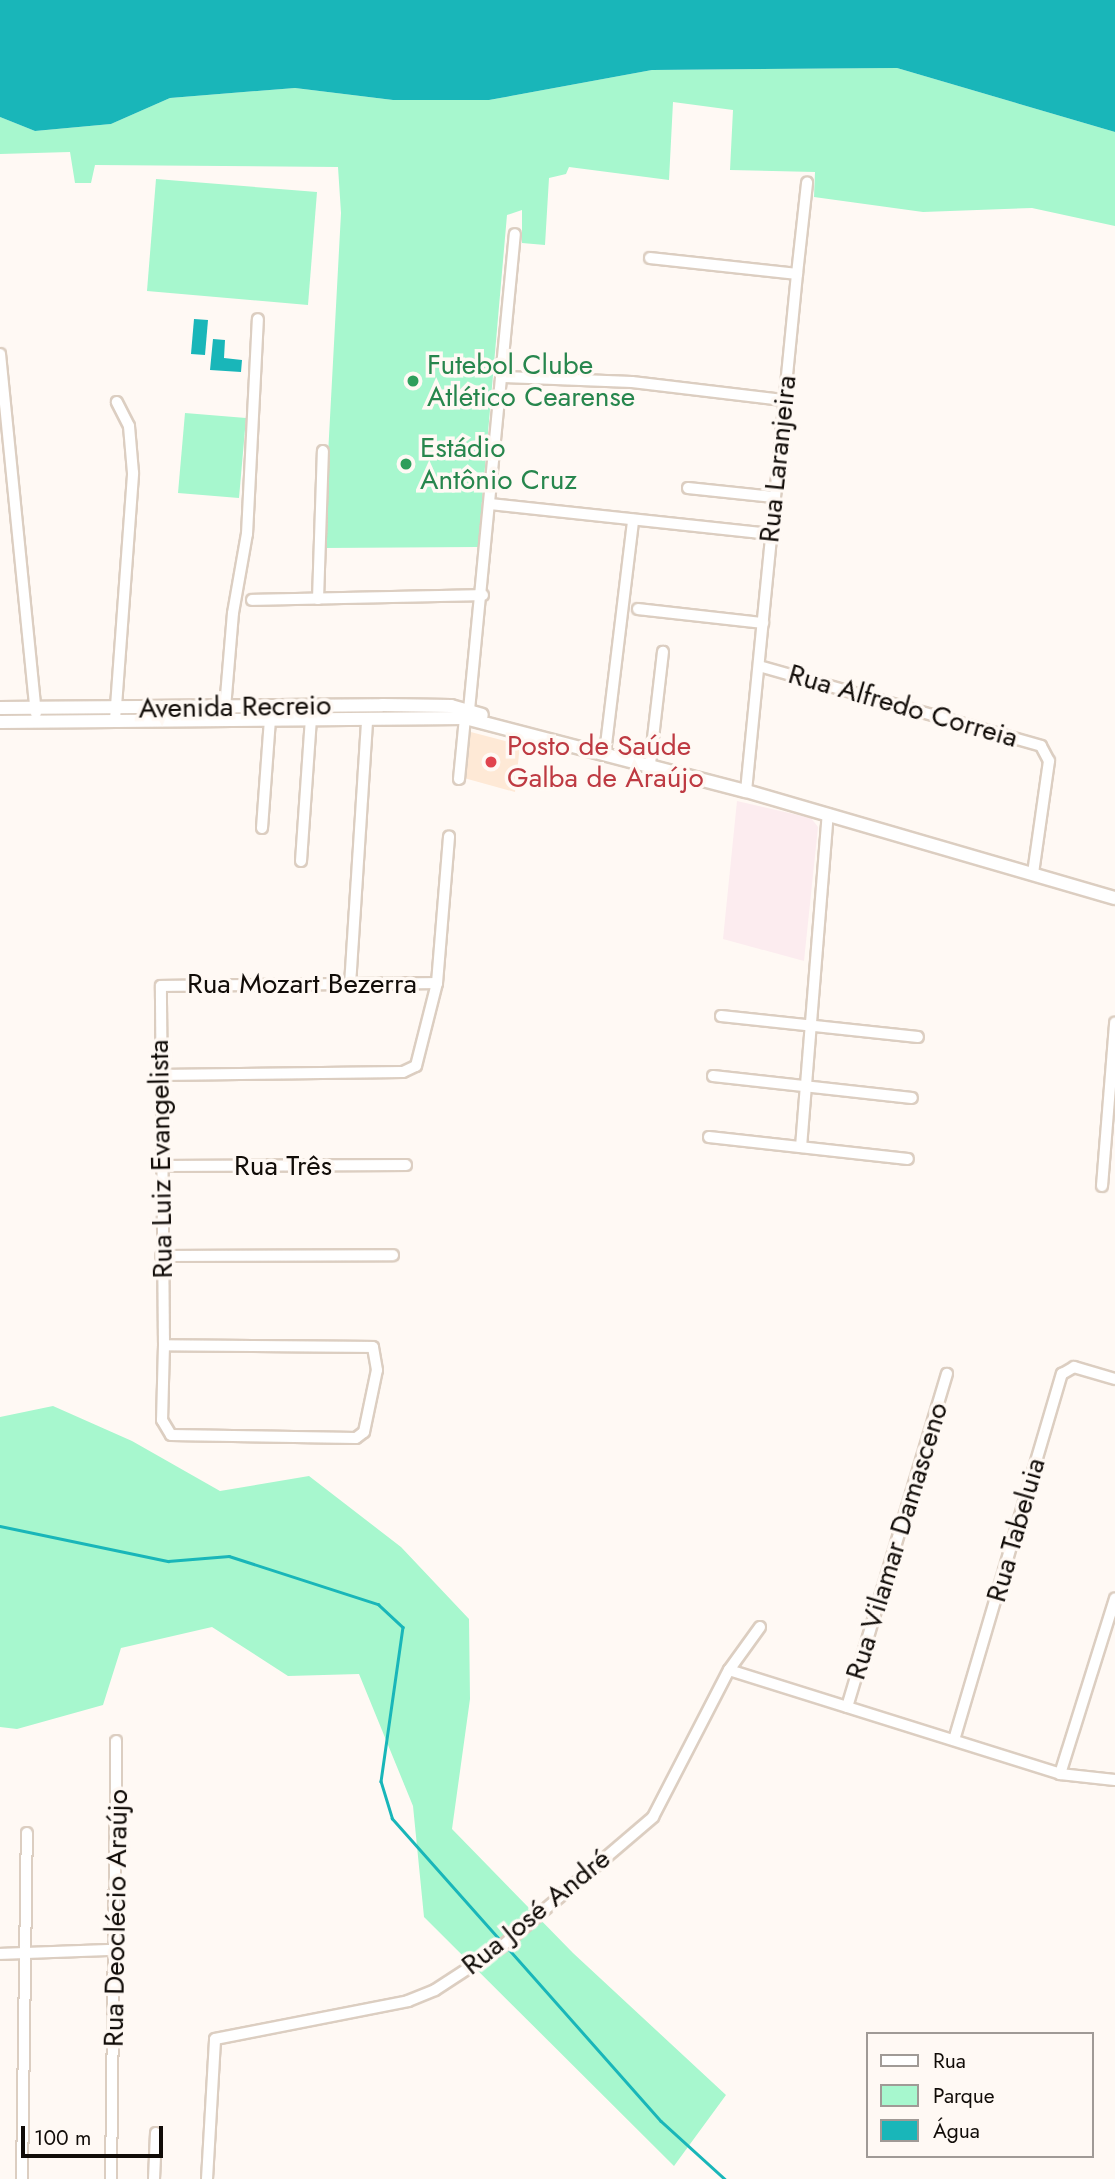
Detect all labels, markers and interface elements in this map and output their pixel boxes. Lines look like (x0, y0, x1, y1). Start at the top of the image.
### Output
place label: Futebol Clube Atlético Cearense (427, 348, 635, 414)
marker: Futebol Clube Atlético Cearense (405, 373, 421, 389)
street label: Rua Laranjeira (753, 374, 803, 544)
place label: Estádio Antônio Cruz (420, 431, 577, 497)
marker: Estádio Antônio Cruz (398, 456, 414, 472)
street label: Rua Alfredo Correia (785, 657, 1021, 755)
street label: Avenida Recreio (138, 689, 332, 725)
place label: Posto de Saúde Galba de Araújo (507, 729, 704, 795)
marker: Posto de Saúde Galba de Araújo (481, 752, 501, 772)
street label: Rua Mozart Bezerra (187, 967, 417, 1001)
street label: Rua Luiz Evangelista (142, 1039, 180, 1279)
street label: Rua Três (234, 1149, 332, 1183)
street label: Rua Vilamar Damasceno (839, 1398, 955, 1684)
street label: Rua Tabeluia (979, 1454, 1053, 1606)
street label: Rua Deoclécio Araújo (97, 1789, 135, 2047)
street label: Rua José André (455, 1842, 617, 1982)
legend (866, 2032, 1094, 2158)
text: Rua (933, 2046, 966, 2076)
text: Parque (933, 2081, 995, 2111)
scale bar (24, 2112, 166, 2156)
text: Água (933, 2116, 980, 2146)
text: 100 m (34, 2123, 91, 2153)

